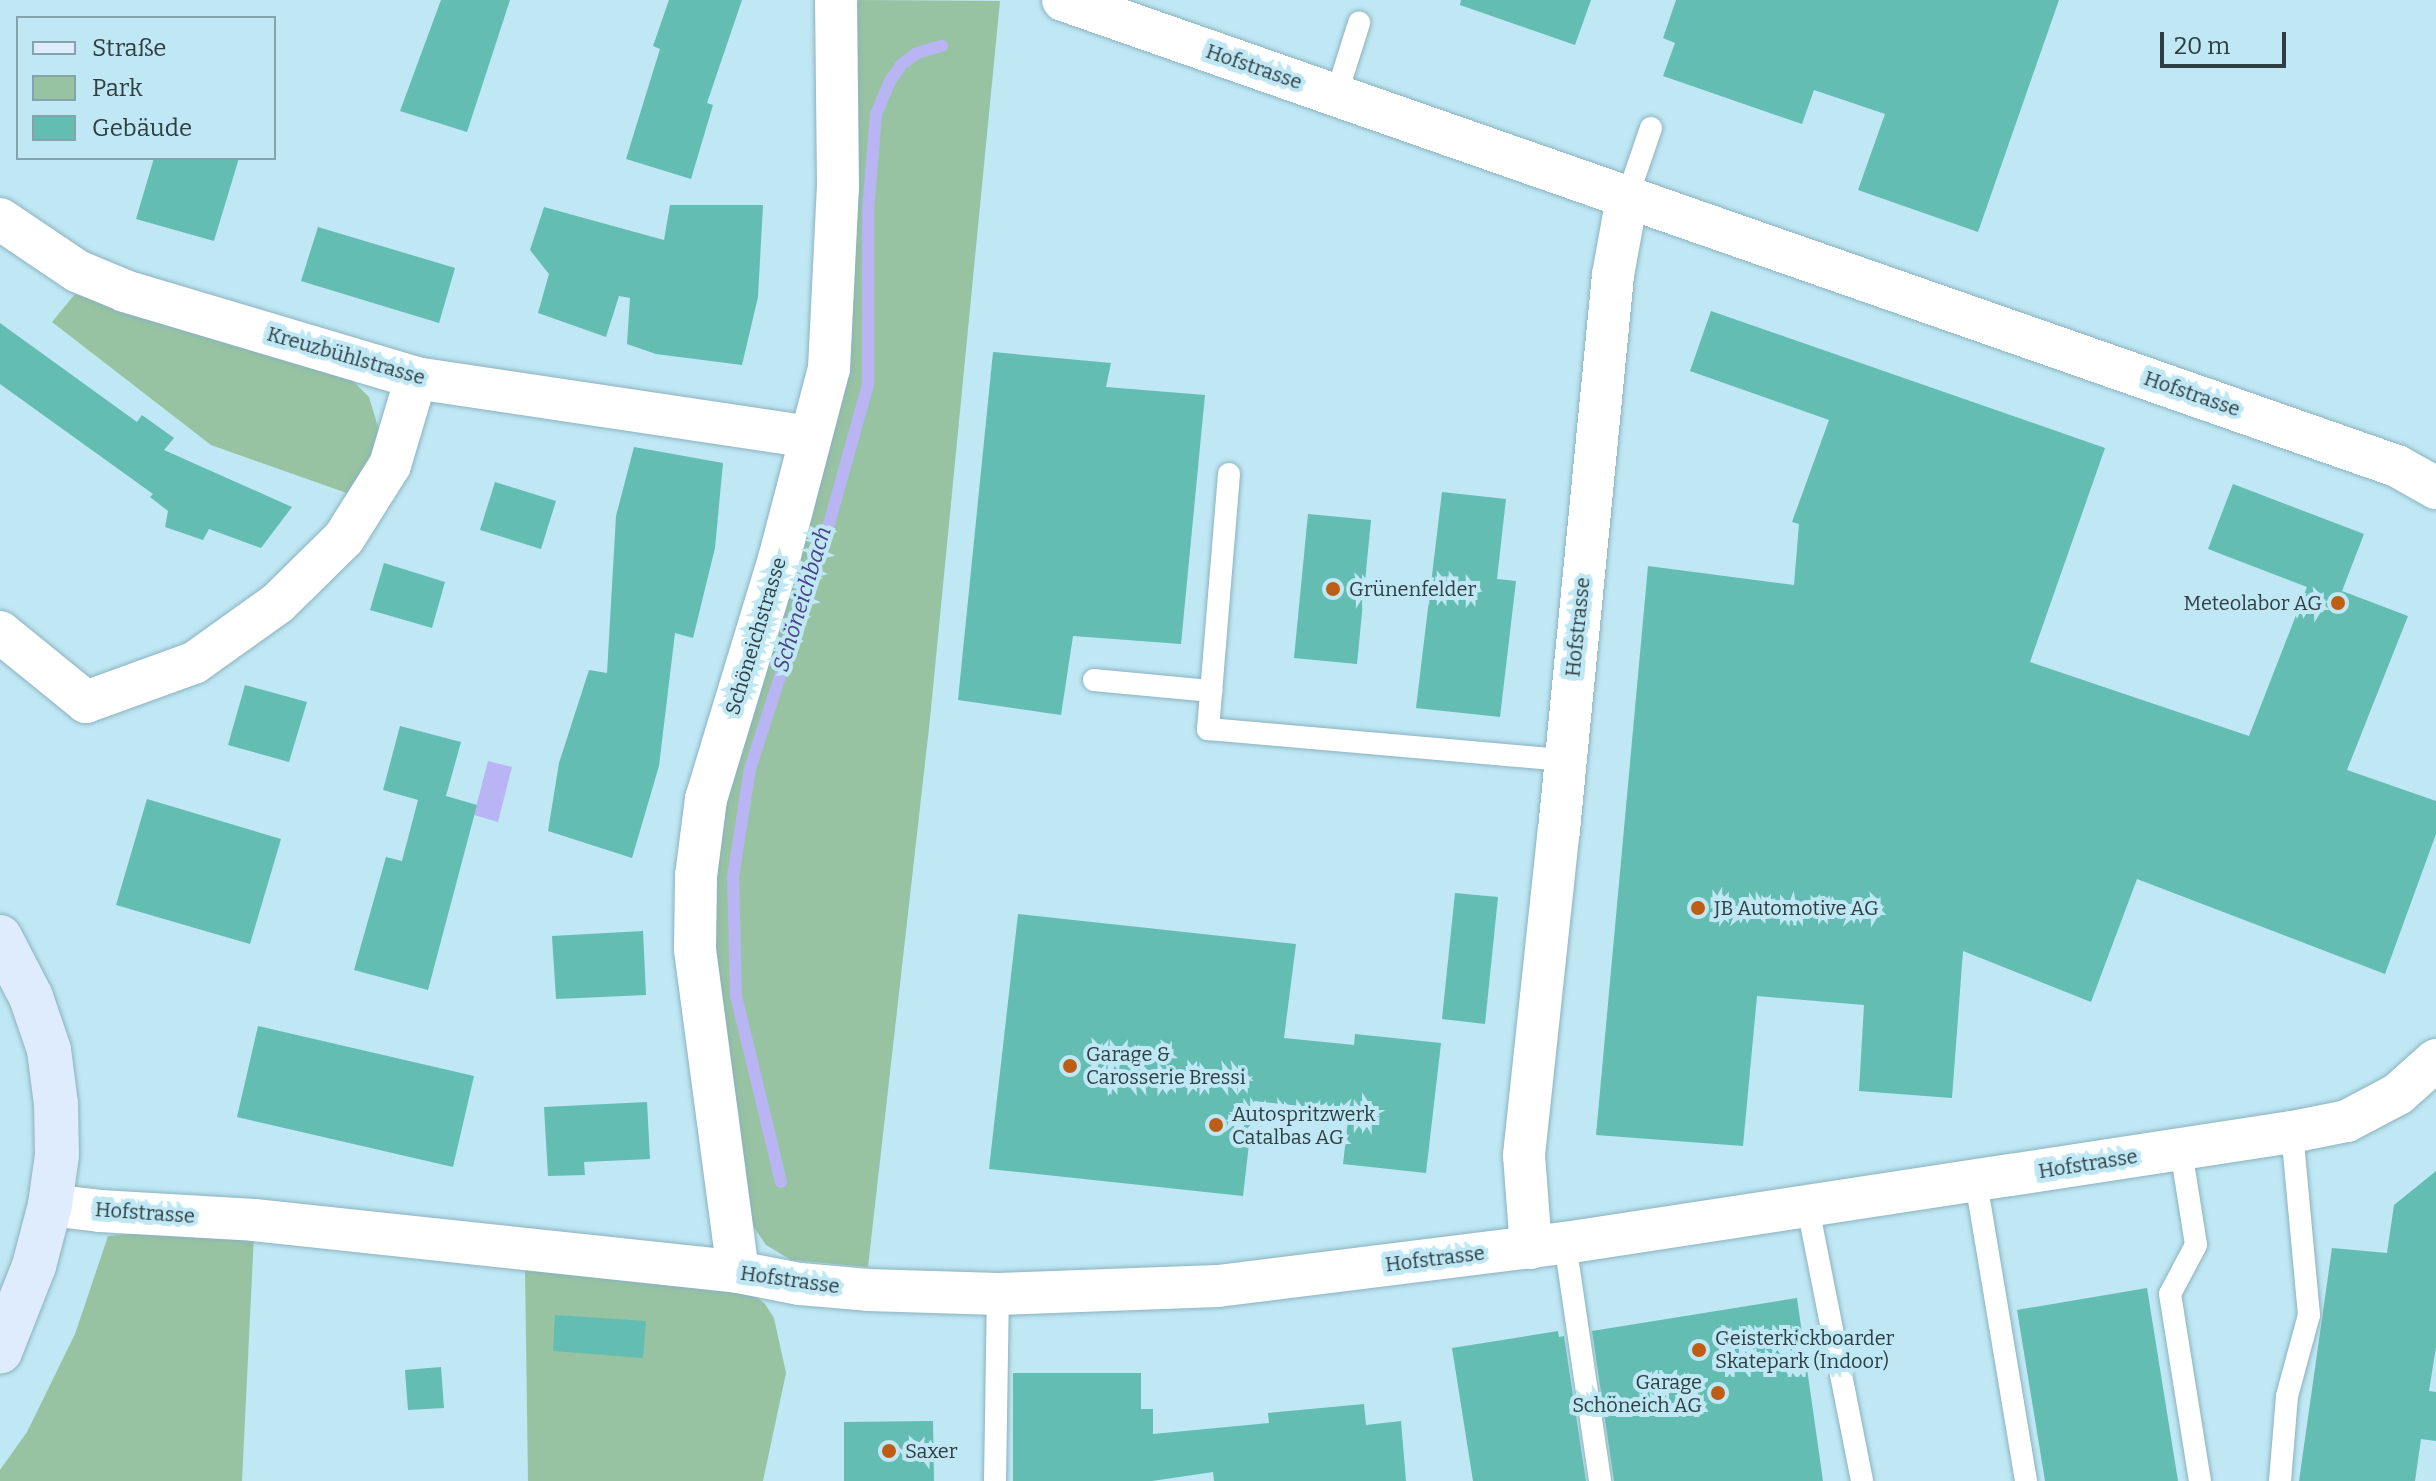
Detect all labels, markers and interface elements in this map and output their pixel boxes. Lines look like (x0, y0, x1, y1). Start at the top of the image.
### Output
legend (16, 16, 276, 160)
scale bar (2164, 16, 2290, 66)
text: 20 m (2174, 32, 2230, 60)
text: Straße (92, 34, 166, 62)
street label: Hofstrasse (1203, 39, 1305, 95)
text: Park (92, 74, 143, 102)
text: Gebäude (92, 114, 192, 142)
street label: Kreuzbühlstrasse (264, 322, 428, 390)
street label: Hofstrasse (2141, 366, 2243, 422)
water label: Schöneichbach (767, 523, 837, 675)
street label: Schöneichstrasse (721, 554, 791, 718)
street label: Hofstrasse (1561, 576, 1595, 678)
place label: Grünenfelder (1349, 577, 1476, 601)
marker: Grünenfelder (1324, 580, 1342, 598)
place label: Meteolabor AG (2183, 591, 2322, 615)
marker: Meteolabor AG (2329, 594, 2347, 612)
place label: JB Automotive AG (1714, 896, 1879, 920)
marker: JB Automotive AG (1689, 899, 1707, 917)
place label: Garage & Carosserie Bressi (1086, 1042, 1246, 1089)
marker: Garage & Carosserie Bressi (1061, 1057, 1079, 1075)
place label: Autospritzwerk Catalbas AG (1232, 1102, 1375, 1149)
marker: Autospritzwerk Catalbas AG (1207, 1116, 1225, 1134)
street label: Hofstrasse (2037, 1144, 2139, 1184)
street label: Hofstrasse (94, 1198, 196, 1228)
street label: Hofstrasse (1384, 1241, 1486, 1277)
street label: Hofstrasse (739, 1261, 841, 1299)
place label: Geisterkickboarder Skatepark (Indoor) (1715, 1326, 1894, 1373)
marker: Geisterkickboarder Skatepark (Indoor) (1690, 1341, 1708, 1359)
place label: Garage Schöneich AG (1572, 1370, 1702, 1417)
marker: Garage Schöneich AG (1709, 1384, 1727, 1402)
place label: Saxer (905, 1439, 958, 1463)
marker: Saxer (880, 1442, 898, 1460)

